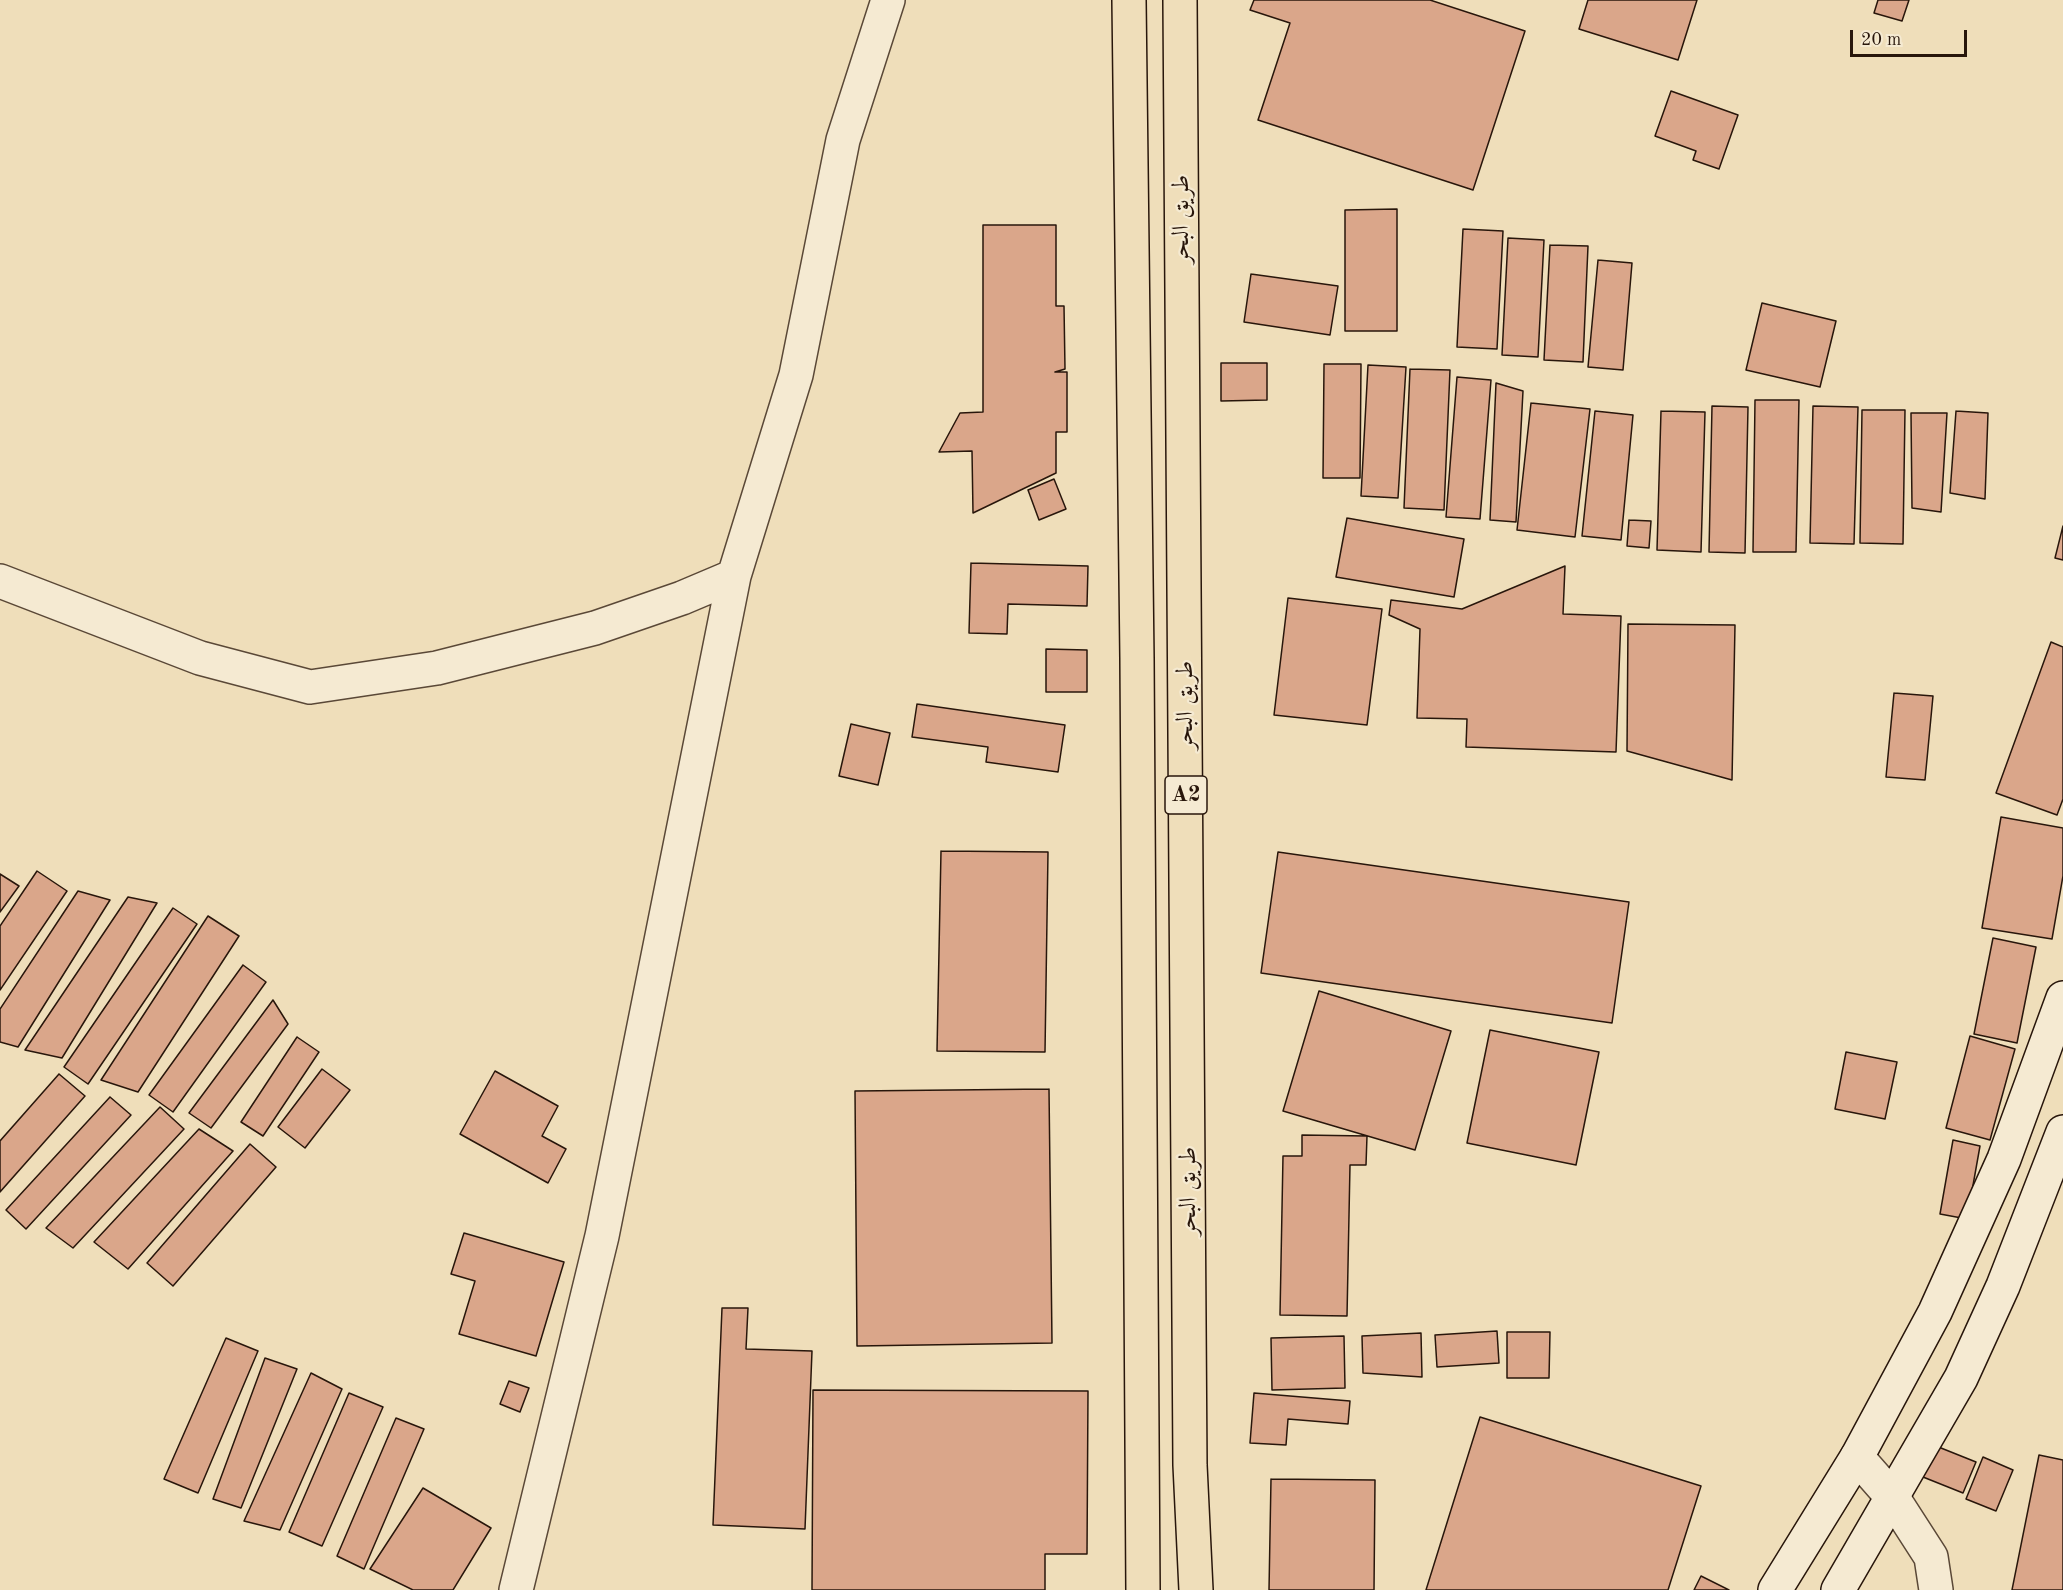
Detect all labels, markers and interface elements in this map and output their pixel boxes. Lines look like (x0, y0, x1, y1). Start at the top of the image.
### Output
scale bar (1853, 18, 1970, 56)
text: 20 m (1861, 31, 1901, 49)
street label: طريق البحر (1168, 175, 1196, 263)
street label: طريق البحر (1172, 661, 1200, 749)
road number: A2 (1165, 776, 1207, 814)
street label: طريق البحر (1175, 1147, 1203, 1235)

